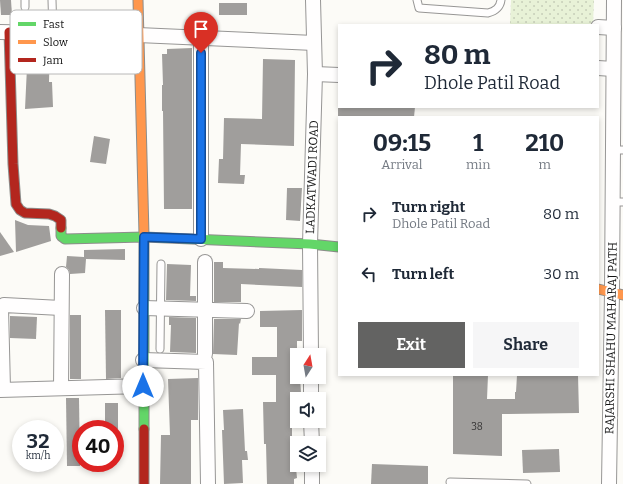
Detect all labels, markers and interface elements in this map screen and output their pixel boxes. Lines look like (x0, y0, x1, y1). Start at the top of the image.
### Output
legend (10, 10, 142, 74)
pin (184, 12, 218, 53)
text: Fast (43, 18, 64, 31)
icon: arrive (190, 18, 212, 40)
text: Slow (43, 36, 68, 49)
text: 80 m (424, 38, 490, 71)
icon: right (358, 40, 410, 92)
text: Jam (42, 54, 63, 67)
text: Dhole Patil Road (424, 72, 560, 94)
street label: LADKATWADI ROAD (303, 120, 321, 234)
text: 09:15 (373, 129, 431, 157)
text: 1 (473, 129, 483, 157)
text: 210 (525, 129, 564, 157)
text: Arrival (381, 157, 423, 172)
text: min (466, 157, 490, 172)
text: m (539, 157, 551, 172)
text: Turn right (392, 198, 465, 216)
icon: right (358, 203, 380, 225)
text: 80 m (543, 205, 579, 223)
text: Dhole Patil Road (392, 216, 490, 231)
street label: RAJARSHI SHAHU MAHARAJ PATH (602, 242, 620, 434)
icon: left (358, 263, 380, 285)
text: Turn left (392, 265, 454, 283)
text: 30 m (544, 265, 579, 283)
button: Exit (358, 322, 465, 368)
button: Share (473, 322, 579, 368)
north arrow (290, 348, 326, 384)
map controls (290, 348, 326, 472)
position arrow (122, 365, 164, 407)
button: sound (290, 392, 326, 428)
speed limit sign: 40 (72, 420, 124, 472)
house number: 38 (471, 421, 483, 433)
text: 32 (27, 429, 49, 453)
button: layers (290, 436, 326, 472)
text: km/h (26, 450, 50, 462)

